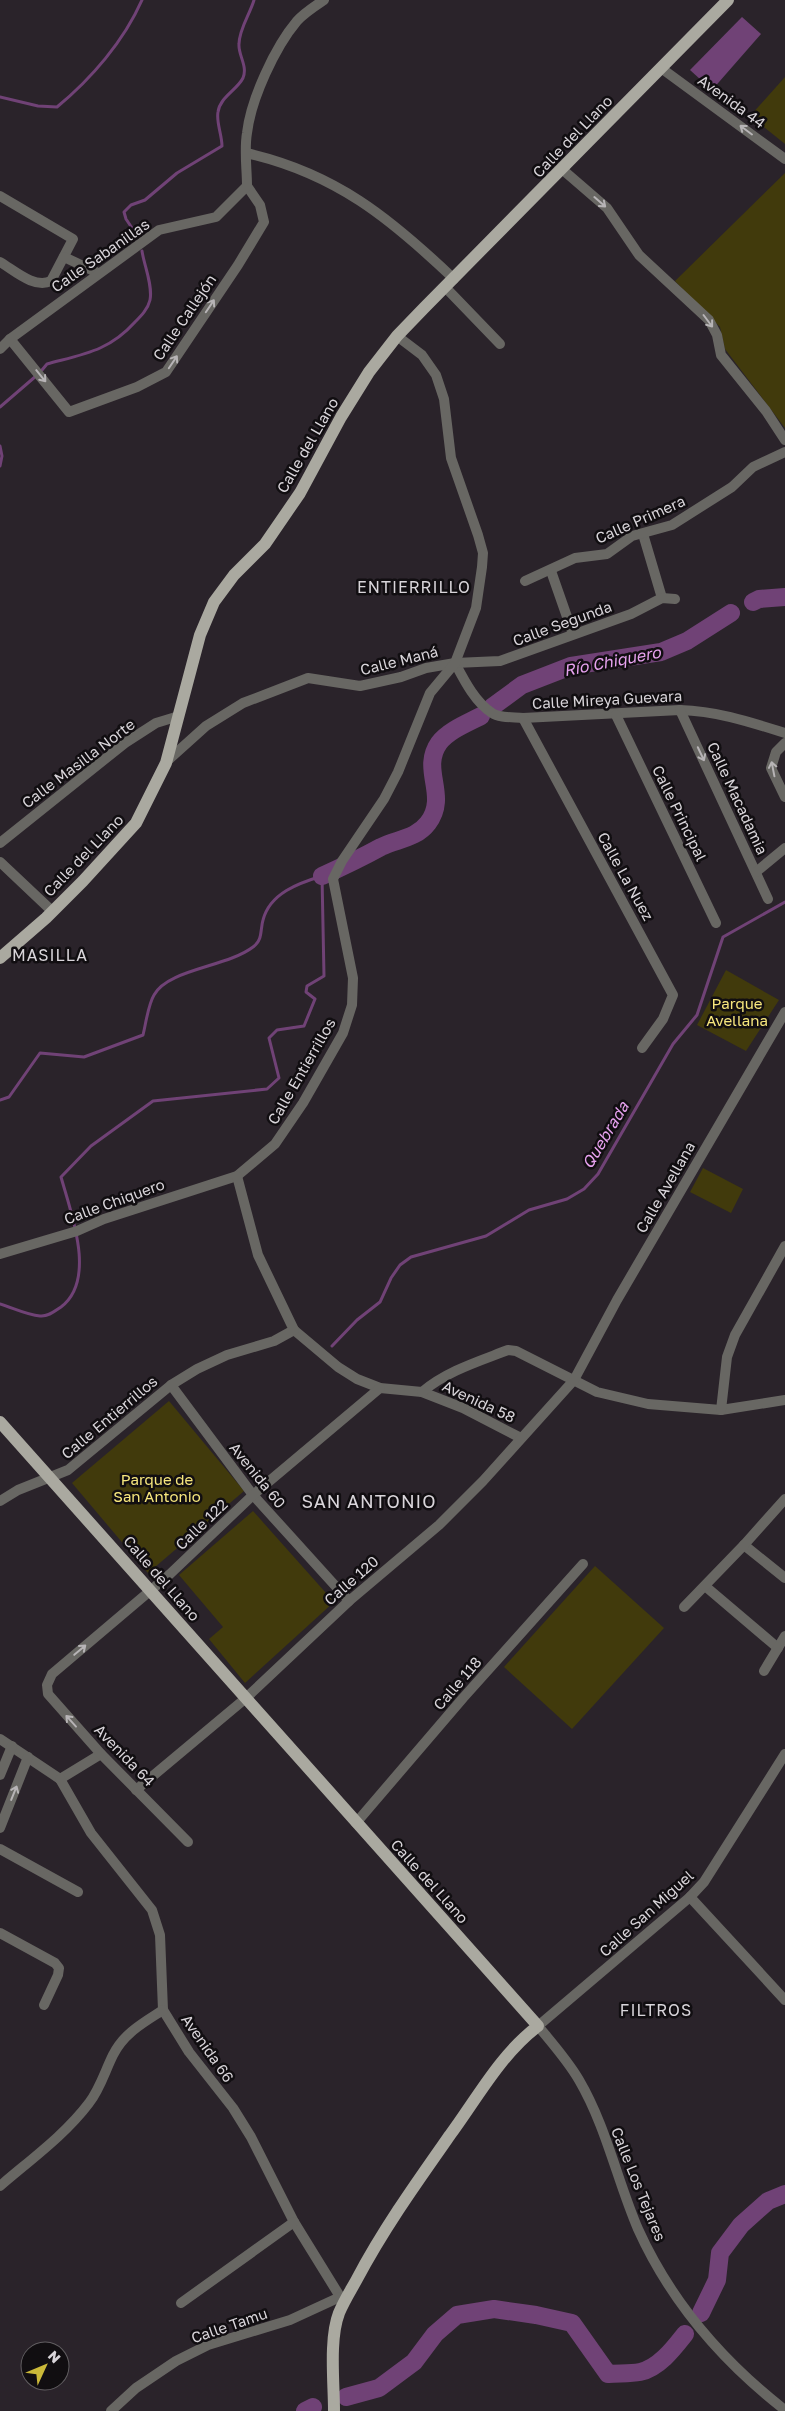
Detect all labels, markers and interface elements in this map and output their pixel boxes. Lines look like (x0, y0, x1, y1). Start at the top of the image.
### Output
street label: Avenida 44 (695, 71, 769, 131)
street label: Calle del Llano (528, 91, 616, 181)
one-way arrow (739, 125, 753, 135)
one-way arrow (593, 196, 606, 207)
street label: Calle Sabanillas (47, 214, 153, 296)
street label: Calle Callejón (149, 271, 219, 363)
one-way arrow (205, 299, 215, 313)
one-way arrow (703, 314, 714, 327)
one-way arrow (168, 355, 178, 369)
one-way arrow (35, 370, 46, 383)
street label: Calle del Llano (272, 394, 342, 496)
street label: Calle Primera (592, 491, 688, 547)
district label: ENTIERRILLO (357, 577, 471, 597)
street label: Calle Segunda (510, 597, 614, 649)
street label: Calle Maná (358, 642, 440, 678)
water label: Río Chiquero (562, 642, 664, 680)
street label: Calle Mireya Guevara (531, 686, 683, 712)
street label: Calle Masilla Norte (18, 714, 138, 811)
street label: Calle Macadamia (704, 739, 772, 857)
one-way arrow (697, 746, 706, 761)
one-way arrow (768, 761, 778, 777)
street label: Calle Principal (649, 762, 711, 864)
street label: Calle del Llano (39, 810, 127, 900)
street label: Calle La Nuez (594, 829, 658, 924)
district label: MASILLA (12, 945, 88, 965)
park label: Parque Avellana (706, 994, 768, 1029)
street label: Calle Entierrillos (263, 1015, 339, 1127)
water label: Quebrada (577, 1097, 633, 1172)
street label: Calle Avellana (632, 1138, 698, 1236)
street label: Calle Chiquero (61, 1174, 167, 1228)
street label: Calle Entierrillos (57, 1372, 161, 1462)
street label: Avenida 58 (440, 1376, 518, 1426)
street label: Avenida 60 (226, 1439, 290, 1511)
park label: Parque de San Antonio (113, 1470, 201, 1505)
district label: SAN ANTONIO (301, 1490, 437, 1512)
street label: Calle 122 (171, 1495, 231, 1553)
street label: Calle del Llano (120, 1532, 204, 1624)
street label: Calle 120 (320, 1552, 382, 1608)
one-way arrow (73, 1645, 86, 1656)
street label: Calle 118 (429, 1653, 485, 1713)
one-way arrow (66, 1714, 77, 1727)
street label: Avenida 64 (91, 1720, 159, 1790)
one-way arrow (10, 1786, 19, 1801)
street label: Calle del Llano (388, 1835, 472, 1927)
street label: Calle San Miguel (595, 1866, 697, 1960)
district label: FILTROS (620, 2000, 692, 2020)
street label: Avenida 66 (178, 2011, 238, 2085)
street label: Calle Los Tejares (608, 2124, 670, 2244)
street label: Calle Tamu (189, 2304, 269, 2346)
north arrow (20, 2341, 70, 2391)
text: N (45, 2347, 65, 2366)

